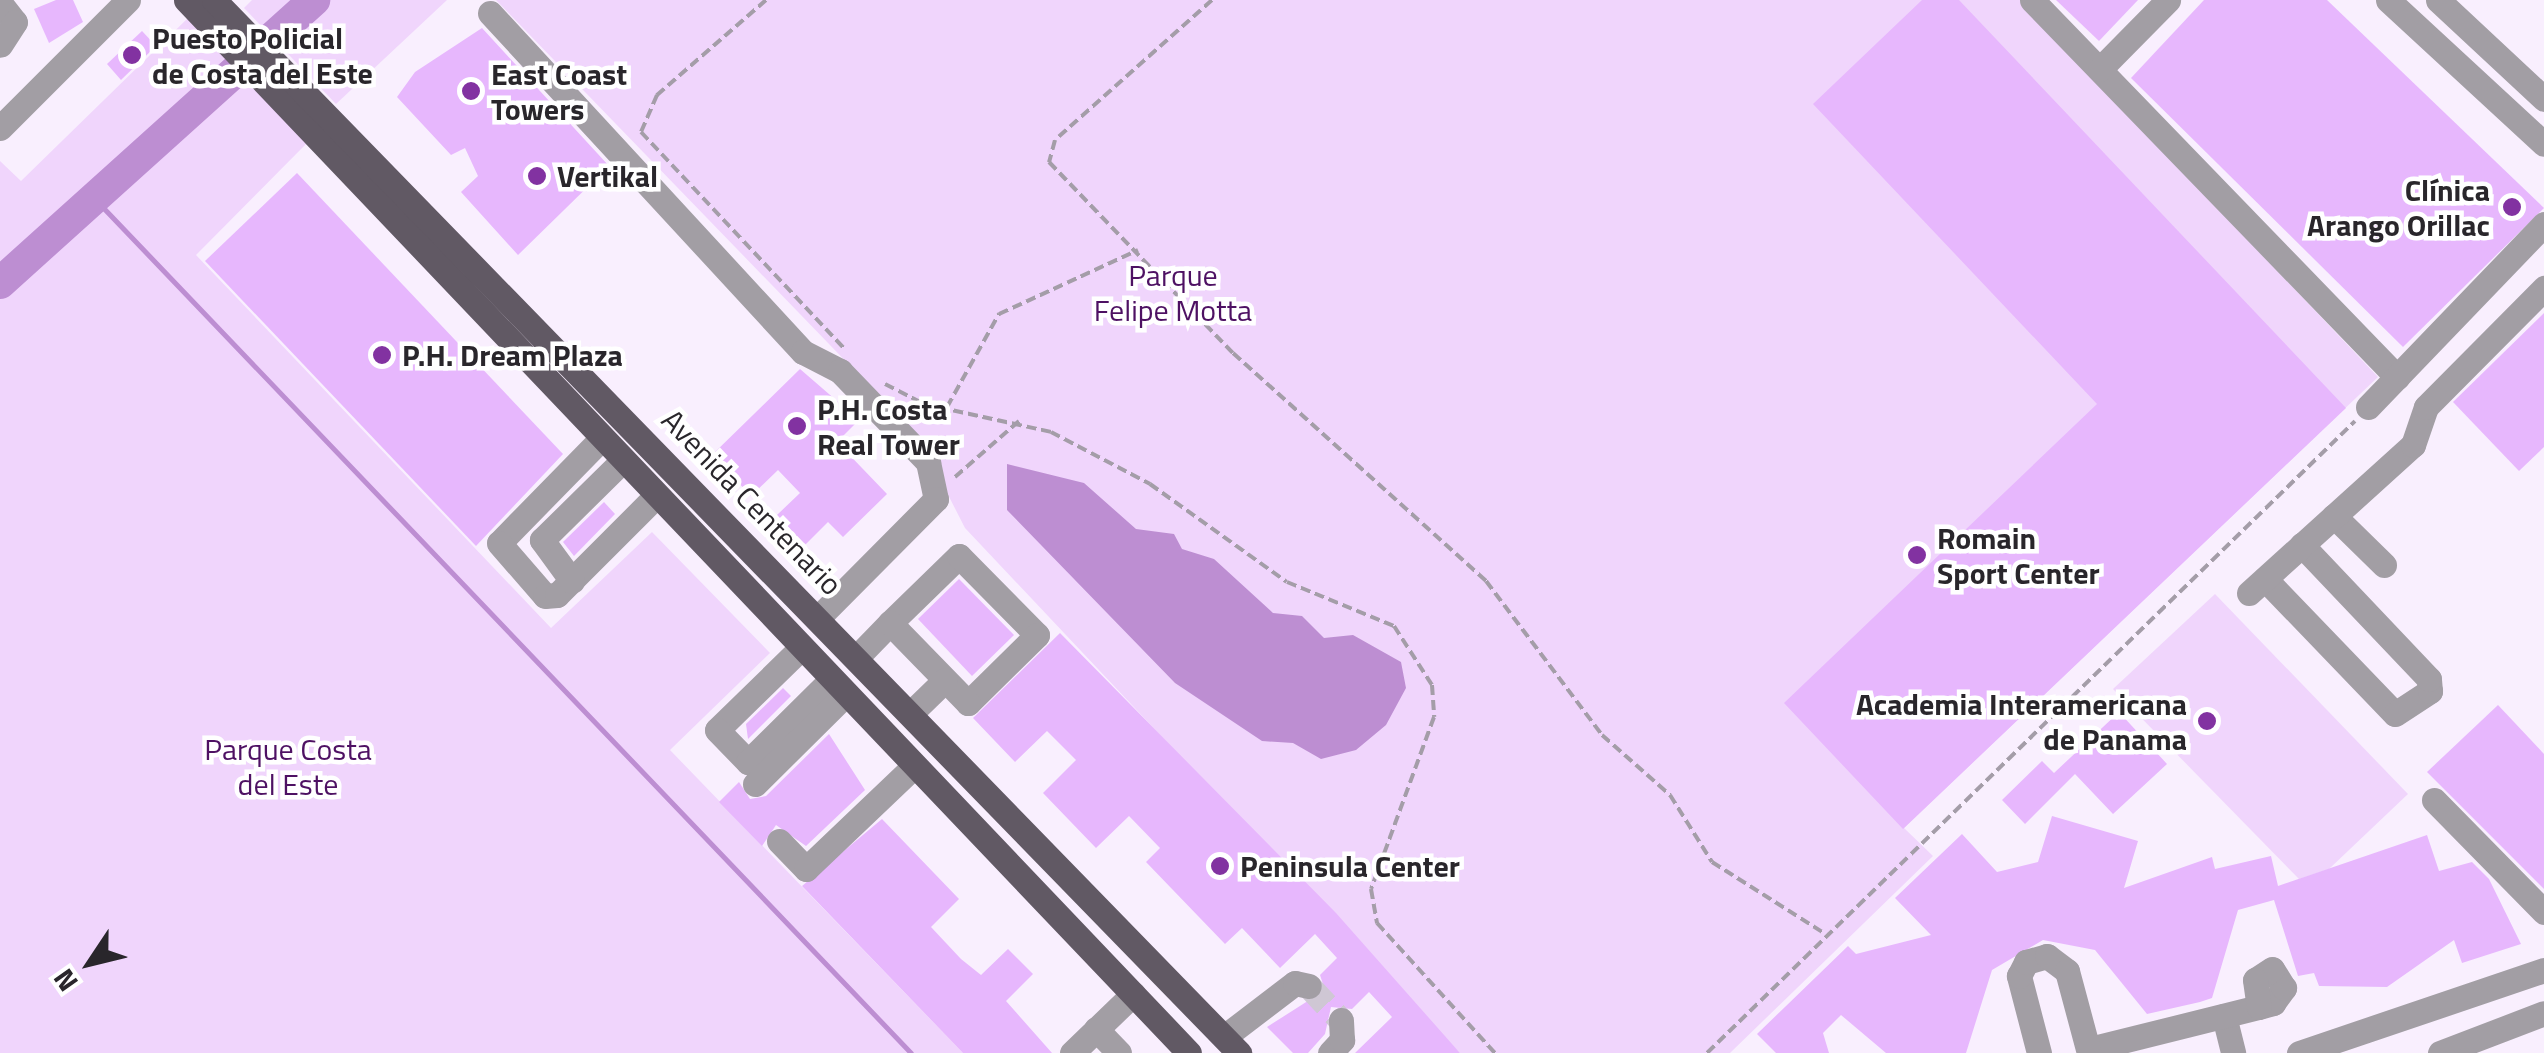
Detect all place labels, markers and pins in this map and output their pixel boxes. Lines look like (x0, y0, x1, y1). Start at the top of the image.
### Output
place label: Puesto Policial de Costa del Este (152, 20, 373, 90)
marker: Puesto Policial de Costa del Este (121, 44, 143, 66)
place label: East Coast Towers (491, 56, 627, 126)
marker: East Coast Towers (460, 80, 482, 102)
place label: Vertikal (557, 158, 658, 194)
marker: Vertikal (526, 165, 548, 187)
place label: Clínica Arango Orillac (2307, 172, 2490, 242)
marker: Clínica Arango Orillac (2499, 194, 2525, 220)
place label: P.H. Dream Plaza (402, 337, 623, 373)
marker: P.H. Dream Plaza (371, 344, 393, 366)
place label: P.H. Costa Real Tower (817, 391, 960, 462)
marker: P.H. Costa Real Tower (786, 415, 808, 437)
place label: Romain Sport Center (1937, 520, 2100, 590)
marker: Romain Sport Center (1906, 544, 1928, 566)
place label: Academia Interamericana de Panama (1856, 686, 2187, 756)
marker: Academia Interamericana de Panama (2196, 710, 2218, 732)
place label: Peninsula Center (1240, 848, 1460, 884)
marker: Peninsula Center (1209, 855, 1231, 877)

